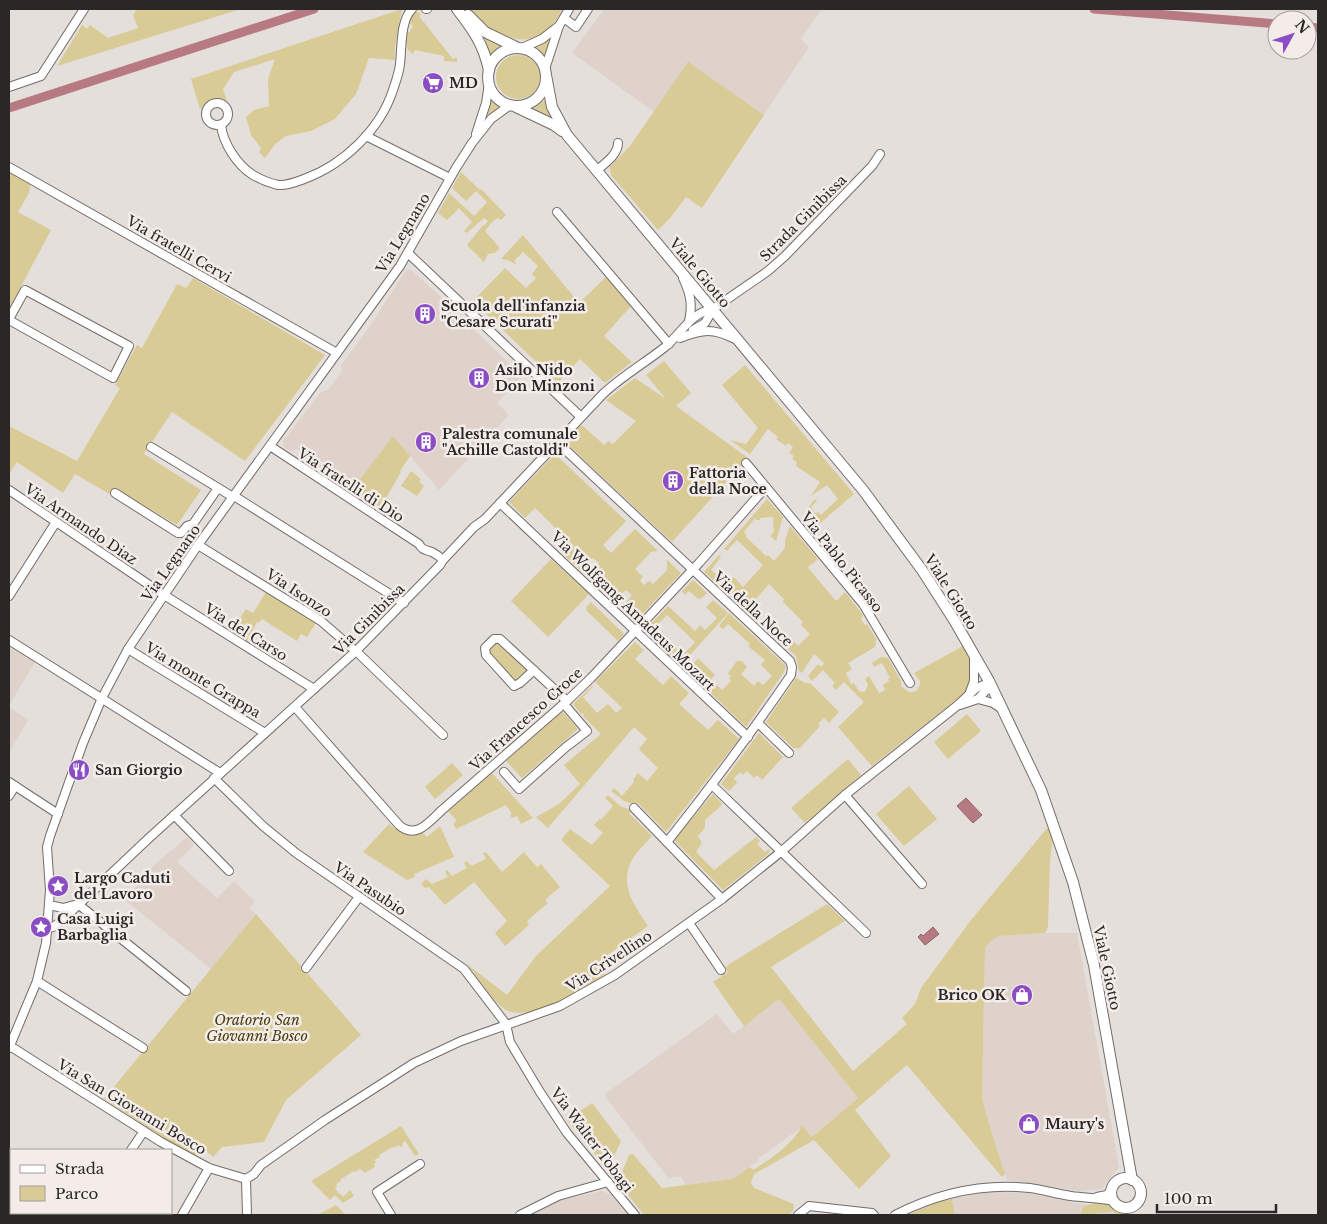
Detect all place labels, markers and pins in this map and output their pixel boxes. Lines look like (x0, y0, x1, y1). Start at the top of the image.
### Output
supermarket icon: MD (421, 71, 445, 95)
place label: MD (449, 74, 478, 92)
place label: Scuola dell'infanzia "Cesare Scurati" (441, 297, 586, 331)
building icon: Scuola dell'infanzia "Cesare Scurati" (413, 302, 437, 326)
place label: Asilo Nido Don Minzoni (494, 361, 595, 395)
building icon: Asilo Nido Don Minzoni (467, 366, 491, 390)
place label: Palestra comunale "Achille Castoldi" (442, 425, 578, 459)
building icon: Palestra comunale "Achille Castoldi" (414, 430, 438, 454)
place label: Fattoria della Noce (689, 464, 767, 498)
building icon: Fattoria della Noce (661, 469, 685, 493)
restaurant icon: San Giorgio (67, 758, 91, 782)
place label: San Giorgio (95, 761, 183, 779)
place label: Largo Caduti del Lavoro (74, 869, 171, 903)
place icon: Largo Caduti del Lavoro (46, 874, 70, 898)
place label: Casa Luigi Barbaglia (57, 910, 134, 944)
place icon: Casa Luigi Barbaglia (29, 915, 53, 939)
shop icon: Brico OK (1010, 983, 1034, 1007)
place label: Brico OK (937, 986, 1006, 1004)
shop icon: Maury's (1017, 1112, 1041, 1136)
place label: Maury's (1045, 1115, 1105, 1133)

